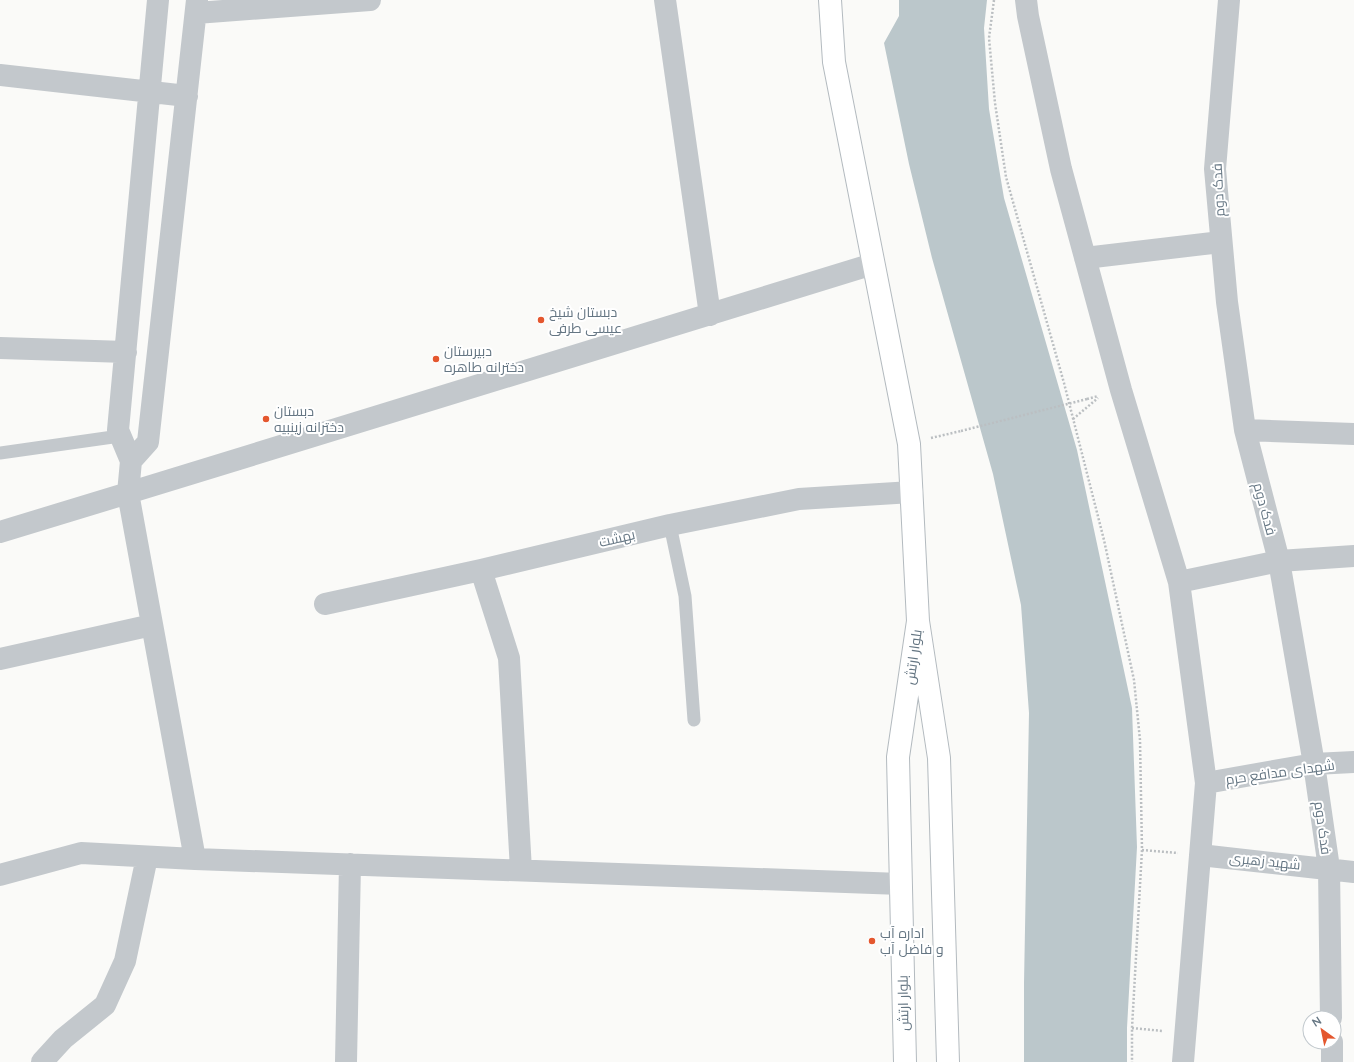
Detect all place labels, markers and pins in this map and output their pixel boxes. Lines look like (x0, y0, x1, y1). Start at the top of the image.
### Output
place label: دبستان شیخ عیسی طرفی (549, 303, 622, 336)
marker: دبستان شیخ عیسی طرفی (536, 315, 546, 325)
place label: دبیرستان دخترانه طاهره (444, 342, 524, 375)
marker: دبیرستان دخترانه طاهره (431, 354, 441, 364)
place label: دبستان دخترانه زینبیه (274, 402, 344, 435)
marker: دبستان دخترانه زینبیه (261, 414, 271, 424)
place label: اداره آب و فاضل آب (880, 924, 944, 957)
marker: اداره آب و فاضل آب (867, 936, 877, 946)

